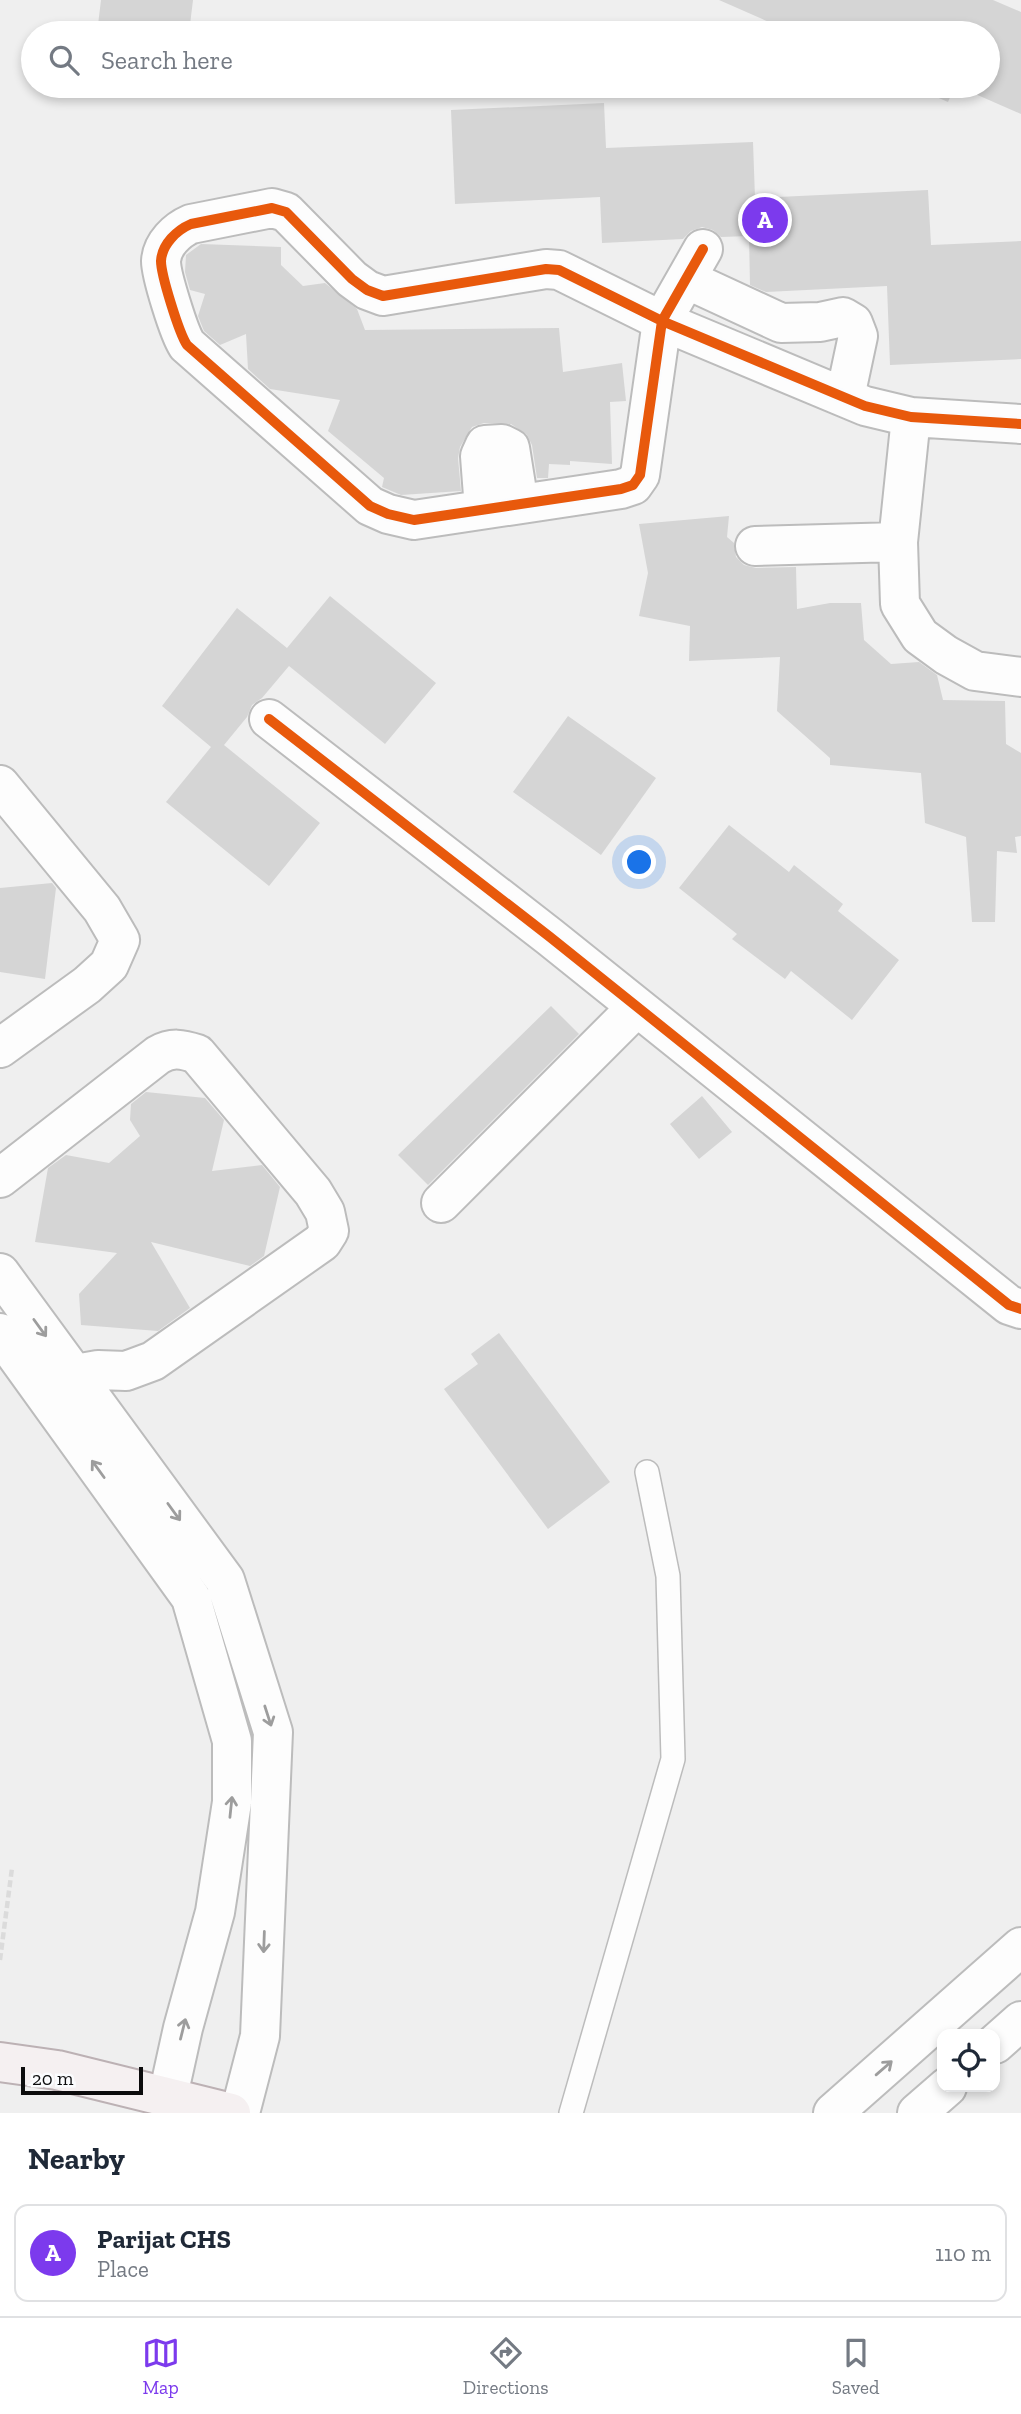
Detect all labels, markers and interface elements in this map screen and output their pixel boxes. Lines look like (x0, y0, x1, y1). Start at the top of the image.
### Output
search box (21, 21, 1000, 98)
icon: search (45, 41, 83, 79)
text: Search here (101, 44, 233, 76)
pin: A (742, 194, 788, 246)
your location (622, 845, 656, 879)
one-way arrow (33, 1318, 47, 1337)
one-way arrow (91, 1460, 105, 1479)
one-way arrow (166, 1502, 181, 1521)
one-way arrow (263, 1704, 275, 1726)
one-way arrow (224, 1796, 237, 1819)
one-way arrow (258, 1931, 271, 1954)
one-way arrow (177, 2018, 190, 2041)
map controls (937, 2029, 1000, 2092)
button: locate (937, 2029, 1000, 2092)
one-way arrow (875, 2060, 893, 2076)
scale bar (21, 2064, 144, 2096)
text: 20 m (32, 2067, 73, 2090)
text: Nearby (28, 2141, 125, 2177)
text: Parijat CHS (97, 2223, 231, 2255)
text: A (45, 2239, 61, 2267)
text: 110 m (935, 2239, 991, 2267)
text: Place (97, 2255, 149, 2283)
tab: Map (142, 2334, 180, 2399)
tab: Directions (463, 2334, 549, 2399)
tab: Saved (832, 2334, 879, 2399)

